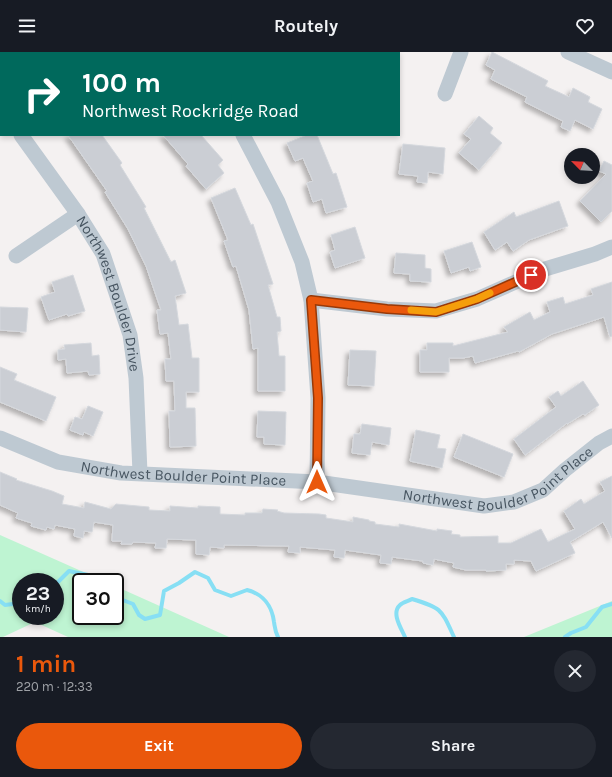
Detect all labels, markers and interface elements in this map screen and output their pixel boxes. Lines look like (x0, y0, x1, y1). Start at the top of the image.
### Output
icon: menu (16, 15, 38, 37)
text: Routely (274, 15, 338, 37)
icon: heart (574, 15, 596, 37)
text: 100 m (82, 66, 161, 99)
icon: right (16, 68, 68, 120)
text: Northwest Rockridge Road (82, 100, 299, 122)
north arrow (564, 148, 600, 184)
map controls (564, 148, 600, 184)
street label: Northwest Boulder Drive (72, 212, 144, 373)
pin (514, 258, 548, 292)
icon: arrive (520, 264, 542, 286)
street label: Northwest Boulder Point Place (402, 442, 596, 515)
street label: Northwest Boulder Point Place (79, 457, 287, 490)
position arrow (296, 461, 338, 503)
speed limit sign: 30 (72, 573, 124, 625)
text: 23 (26, 582, 50, 605)
text: km/h (25, 603, 51, 615)
text: 1 min (16, 650, 76, 678)
button: close (554, 650, 596, 692)
text: 220 m · 12:33 (16, 679, 93, 694)
button: Exit (16, 723, 302, 769)
button: Share (310, 723, 596, 769)

